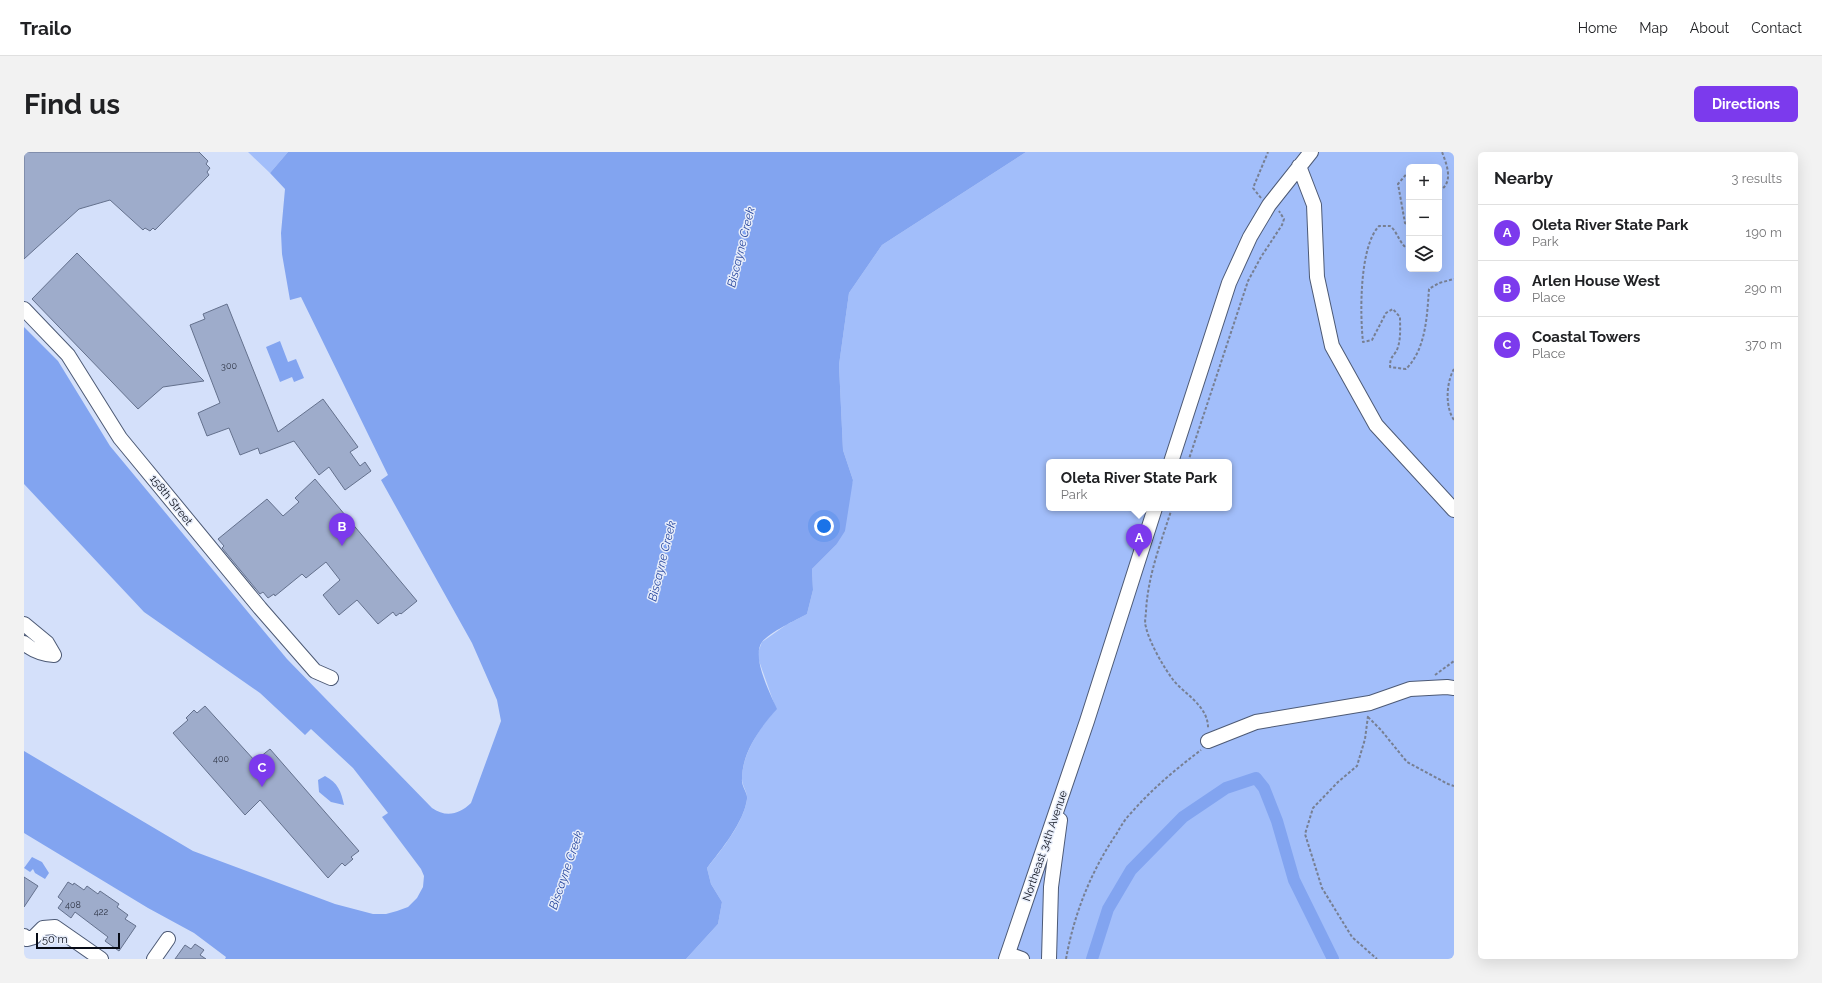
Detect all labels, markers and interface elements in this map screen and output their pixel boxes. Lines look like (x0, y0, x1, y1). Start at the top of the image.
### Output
text: Trailo (20, 17, 71, 39)
text: Home (1578, 20, 1617, 36)
text: Map (1639, 20, 1668, 36)
text: About (1690, 20, 1729, 36)
text: Contact (1751, 20, 1802, 36)
button: Directions (1694, 86, 1798, 122)
text: Find us (24, 88, 120, 121)
map controls (1406, 164, 1442, 272)
button: + (1406, 164, 1442, 200)
text: Nearby (1494, 168, 1553, 188)
text: 3 results (1732, 171, 1782, 186)
button: − (1406, 200, 1442, 236)
water label: Biscayne Creek (724, 205, 758, 289)
text: Oleta River State Park (1532, 216, 1688, 234)
text: A (1503, 225, 1511, 240)
text: 190 m (1746, 225, 1782, 240)
text: Park (1532, 234, 1559, 249)
button: layers (1406, 236, 1442, 272)
text: Arlen House West (1532, 272, 1660, 290)
text: B (1503, 281, 1511, 296)
text: 290 m (1744, 281, 1782, 296)
text: Place (1532, 290, 1565, 305)
text: Coastal Towers (1532, 328, 1640, 346)
text: C (1503, 337, 1511, 352)
text: 370 m (1745, 337, 1782, 352)
text: Place (1532, 346, 1565, 361)
house number: 300 (221, 361, 237, 371)
popup (1046, 459, 1232, 511)
text: Oleta River State Park (1061, 469, 1217, 487)
street label: 158th Street (147, 472, 195, 528)
text: Park (1061, 487, 1087, 502)
pin: B (329, 513, 355, 546)
your location (814, 516, 834, 536)
water label: Biscayne Creek (645, 519, 679, 603)
pin: A (1126, 524, 1152, 557)
house number: 400 (213, 754, 229, 764)
pin: C (249, 754, 275, 787)
street label: Northeast 34th Avenue (1020, 788, 1070, 903)
water label: Biscayne Creek (546, 828, 586, 911)
house number: 408 (65, 900, 81, 910)
house number: 422 (94, 907, 108, 917)
scale bar (36, 931, 120, 950)
text: 50 m (42, 933, 68, 946)

